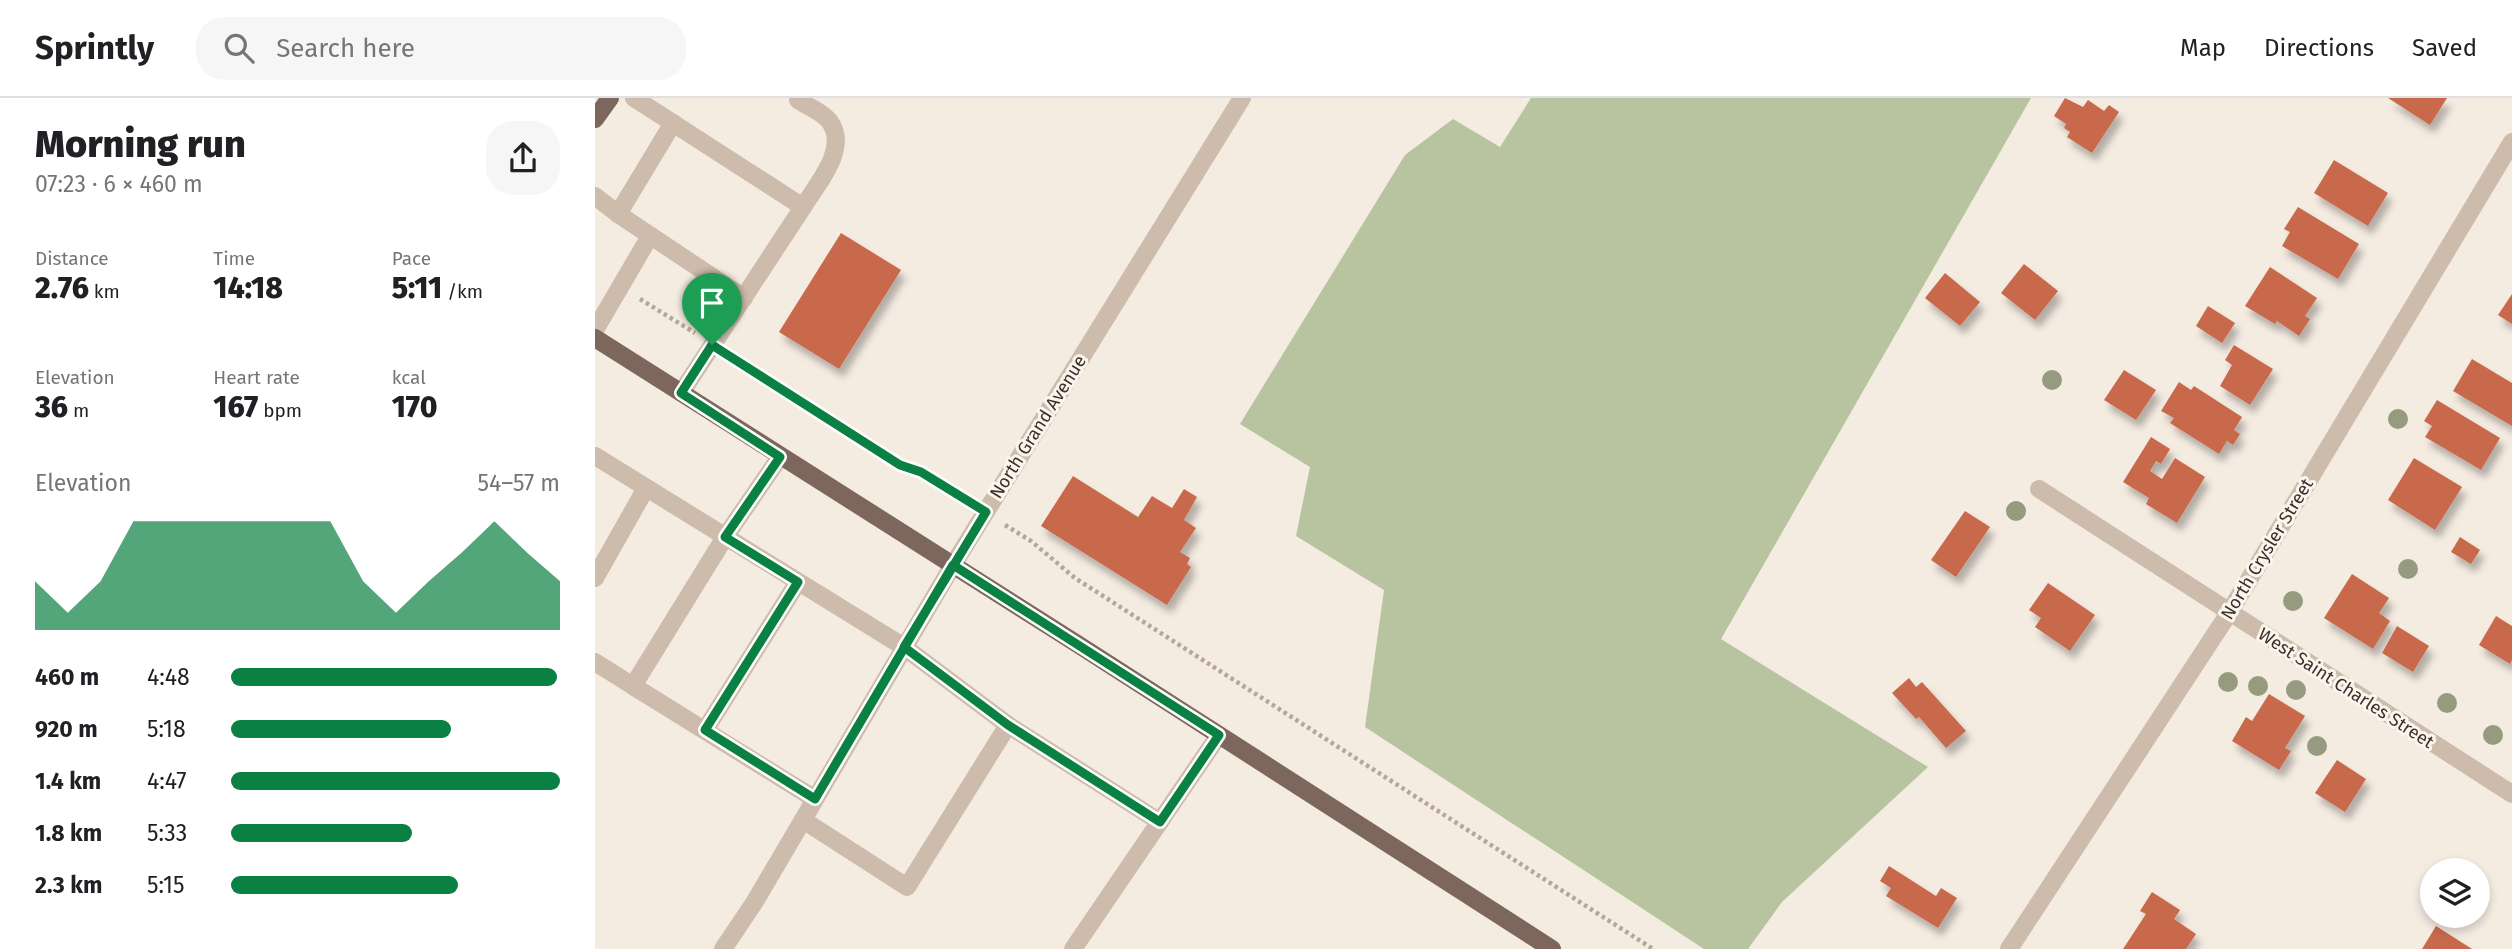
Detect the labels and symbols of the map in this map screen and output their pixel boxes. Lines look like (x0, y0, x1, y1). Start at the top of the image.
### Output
pin (682, 273, 742, 345)
street label: North Grand Avenue (985, 351, 1091, 503)
street label: North Crysler Street (2216, 474, 2318, 624)
street label: West Saint Charles Street (2254, 623, 2438, 753)

